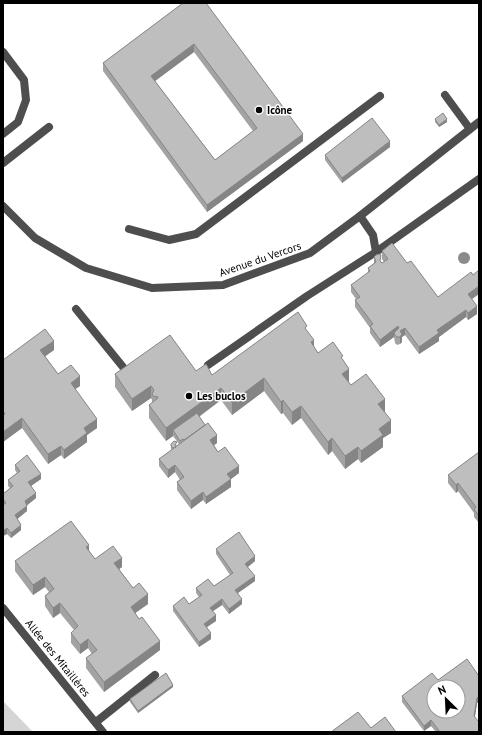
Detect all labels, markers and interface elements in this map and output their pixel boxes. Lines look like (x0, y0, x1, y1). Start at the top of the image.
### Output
place label: Icône (267, 103, 293, 117)
marker: Icône (254, 105, 264, 115)
street label: Avenue du Vercors (217, 238, 303, 280)
place label: Les buclos (197, 389, 246, 403)
marker: Les buclos (184, 391, 194, 401)
street label: Allée des Mitaillères (22, 616, 94, 700)
north arrow (426, 679, 466, 719)
text: N (436, 682, 448, 698)

